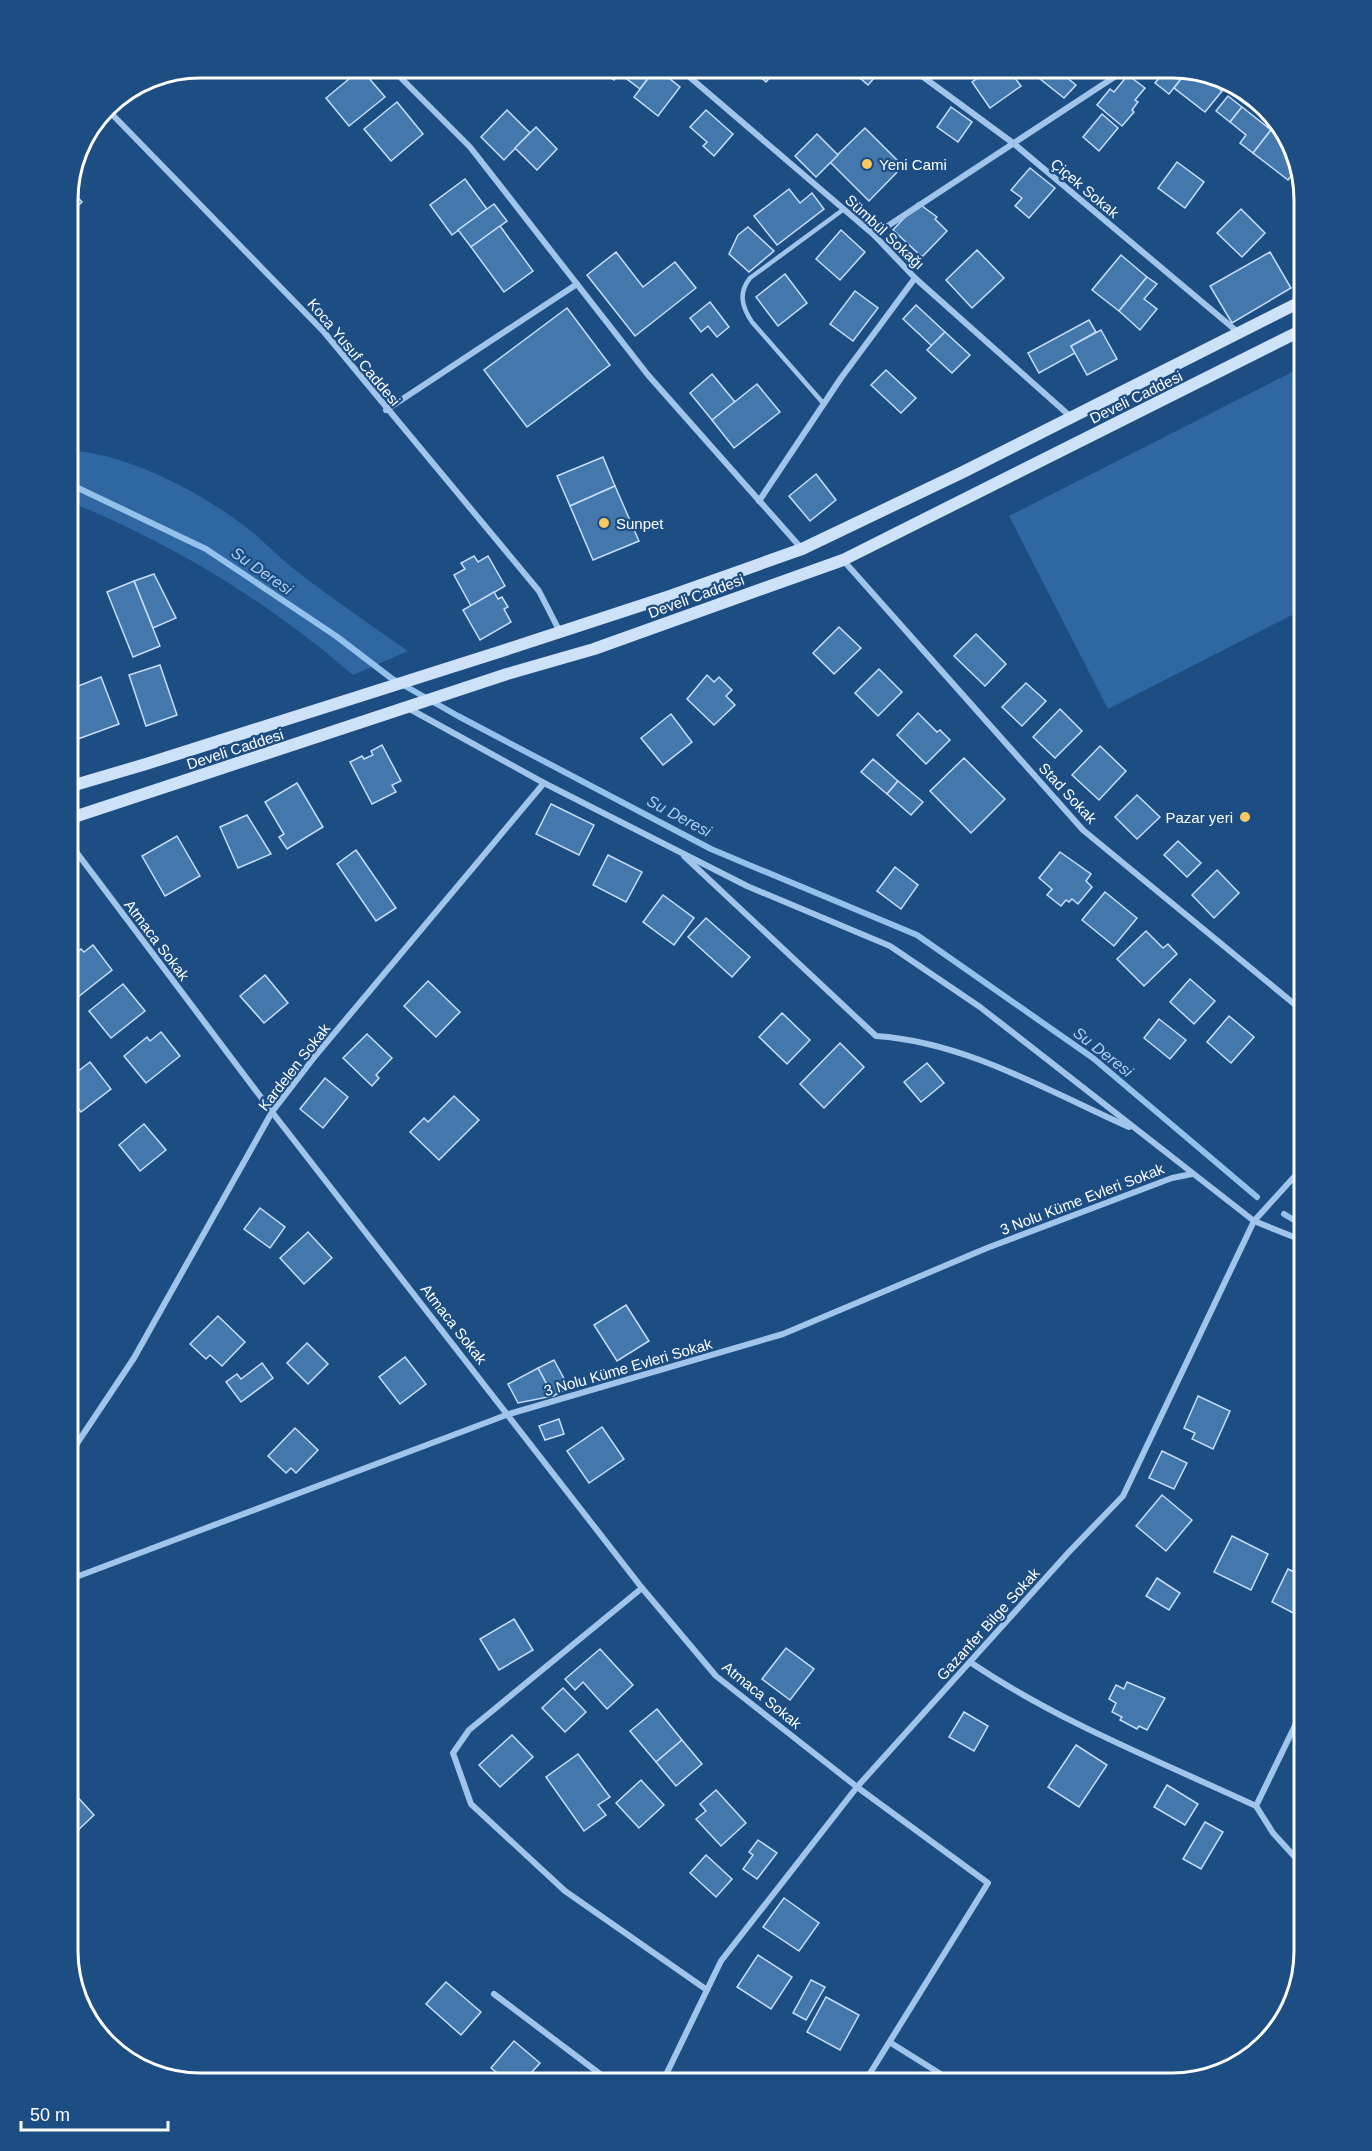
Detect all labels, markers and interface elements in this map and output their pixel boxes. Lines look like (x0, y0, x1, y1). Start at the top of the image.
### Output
street label: Çiçek Sokak (1048, 155, 1123, 222)
place label: Yeni Cami (879, 156, 947, 173)
marker: Yeni Cami (860, 157, 874, 171)
street label: Sümbül Sokağı (842, 191, 928, 273)
street label: Koca Yusuf Caddesi (304, 295, 404, 409)
street label: Develi Caddesi (1087, 367, 1185, 427)
place label: Sunpet (616, 515, 664, 532)
marker: Sunpet (597, 516, 611, 530)
water label: Su Deresi (228, 544, 296, 598)
street label: Develi Caddesi (646, 571, 746, 621)
street label: Develi Caddesi (184, 725, 286, 773)
street label: Stad Sokak (1036, 759, 1101, 827)
water label: Su Deresi (644, 792, 714, 840)
place label: Pazar yeri (1165, 809, 1233, 826)
marker: Pazar yeri (1238, 810, 1252, 824)
street label: Atmaca Sokak (121, 896, 193, 984)
street label: Kardelen Sokak (255, 1020, 334, 1114)
water label: Su Deresi (1070, 1024, 1136, 1081)
street label: 3 Nolu Küme Evleri Sokak (998, 1160, 1167, 1238)
street label: Atmaca Sokak (418, 1281, 491, 1368)
street label: 3 Nolu Küme Evleri Sokak (542, 1335, 715, 1399)
street label: Gazanfer Bilge Sokak (933, 1564, 1043, 1684)
street label: Atmaca Sokak (719, 1658, 805, 1732)
scale bar (21, 2094, 168, 2132)
text: 50 m (30, 2105, 70, 2125)

